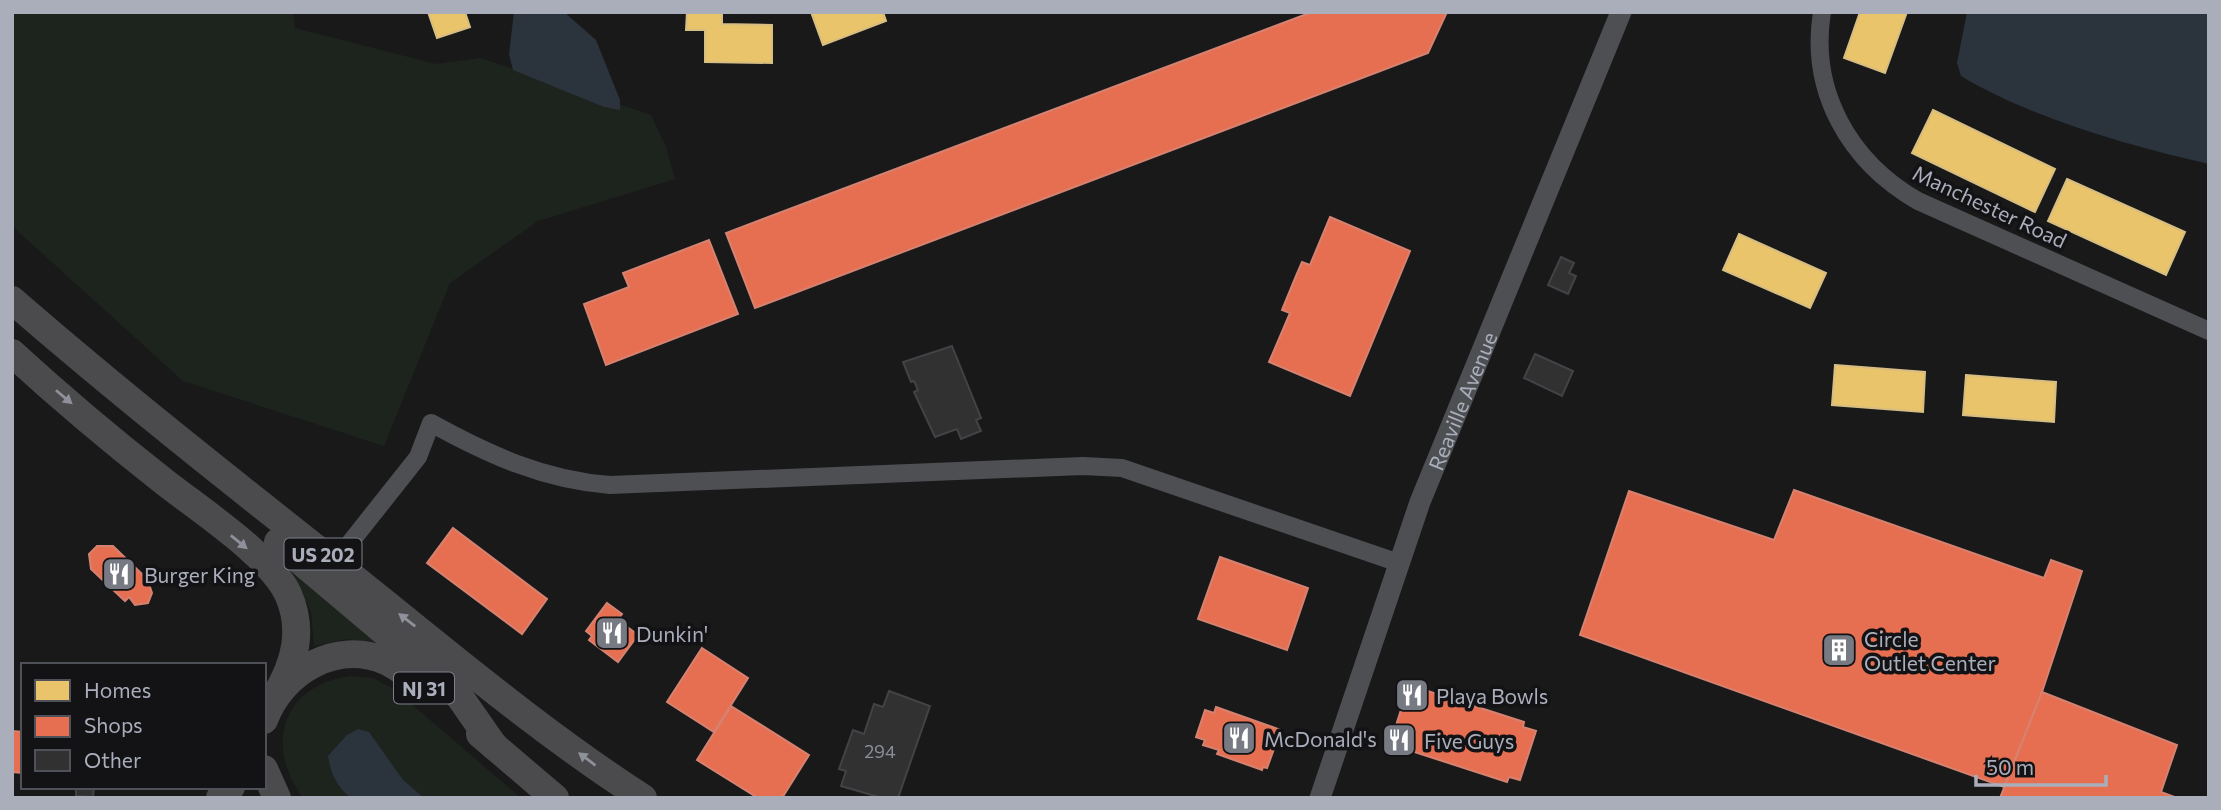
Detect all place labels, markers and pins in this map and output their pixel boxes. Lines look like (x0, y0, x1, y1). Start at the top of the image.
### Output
restaurant icon: Burger King (100, 555, 138, 593)
place label: Burger King (144, 562, 255, 587)
restaurant icon: Dunkin' (593, 614, 631, 652)
place label: Dunkin' (636, 621, 708, 646)
place label: Circle Outlet Center (1864, 626, 1996, 675)
building icon: Circle Outlet Center (1820, 631, 1858, 669)
restaurant icon: Playa Bowls (1393, 676, 1431, 714)
place label: Playa Bowls (1436, 683, 1548, 708)
restaurant icon: McDonald's (1220, 719, 1258, 757)
restaurant icon: Five Guys (1380, 721, 1418, 759)
place label: McDonald's (1264, 726, 1377, 751)
place label: Five Guys (1424, 728, 1514, 753)

